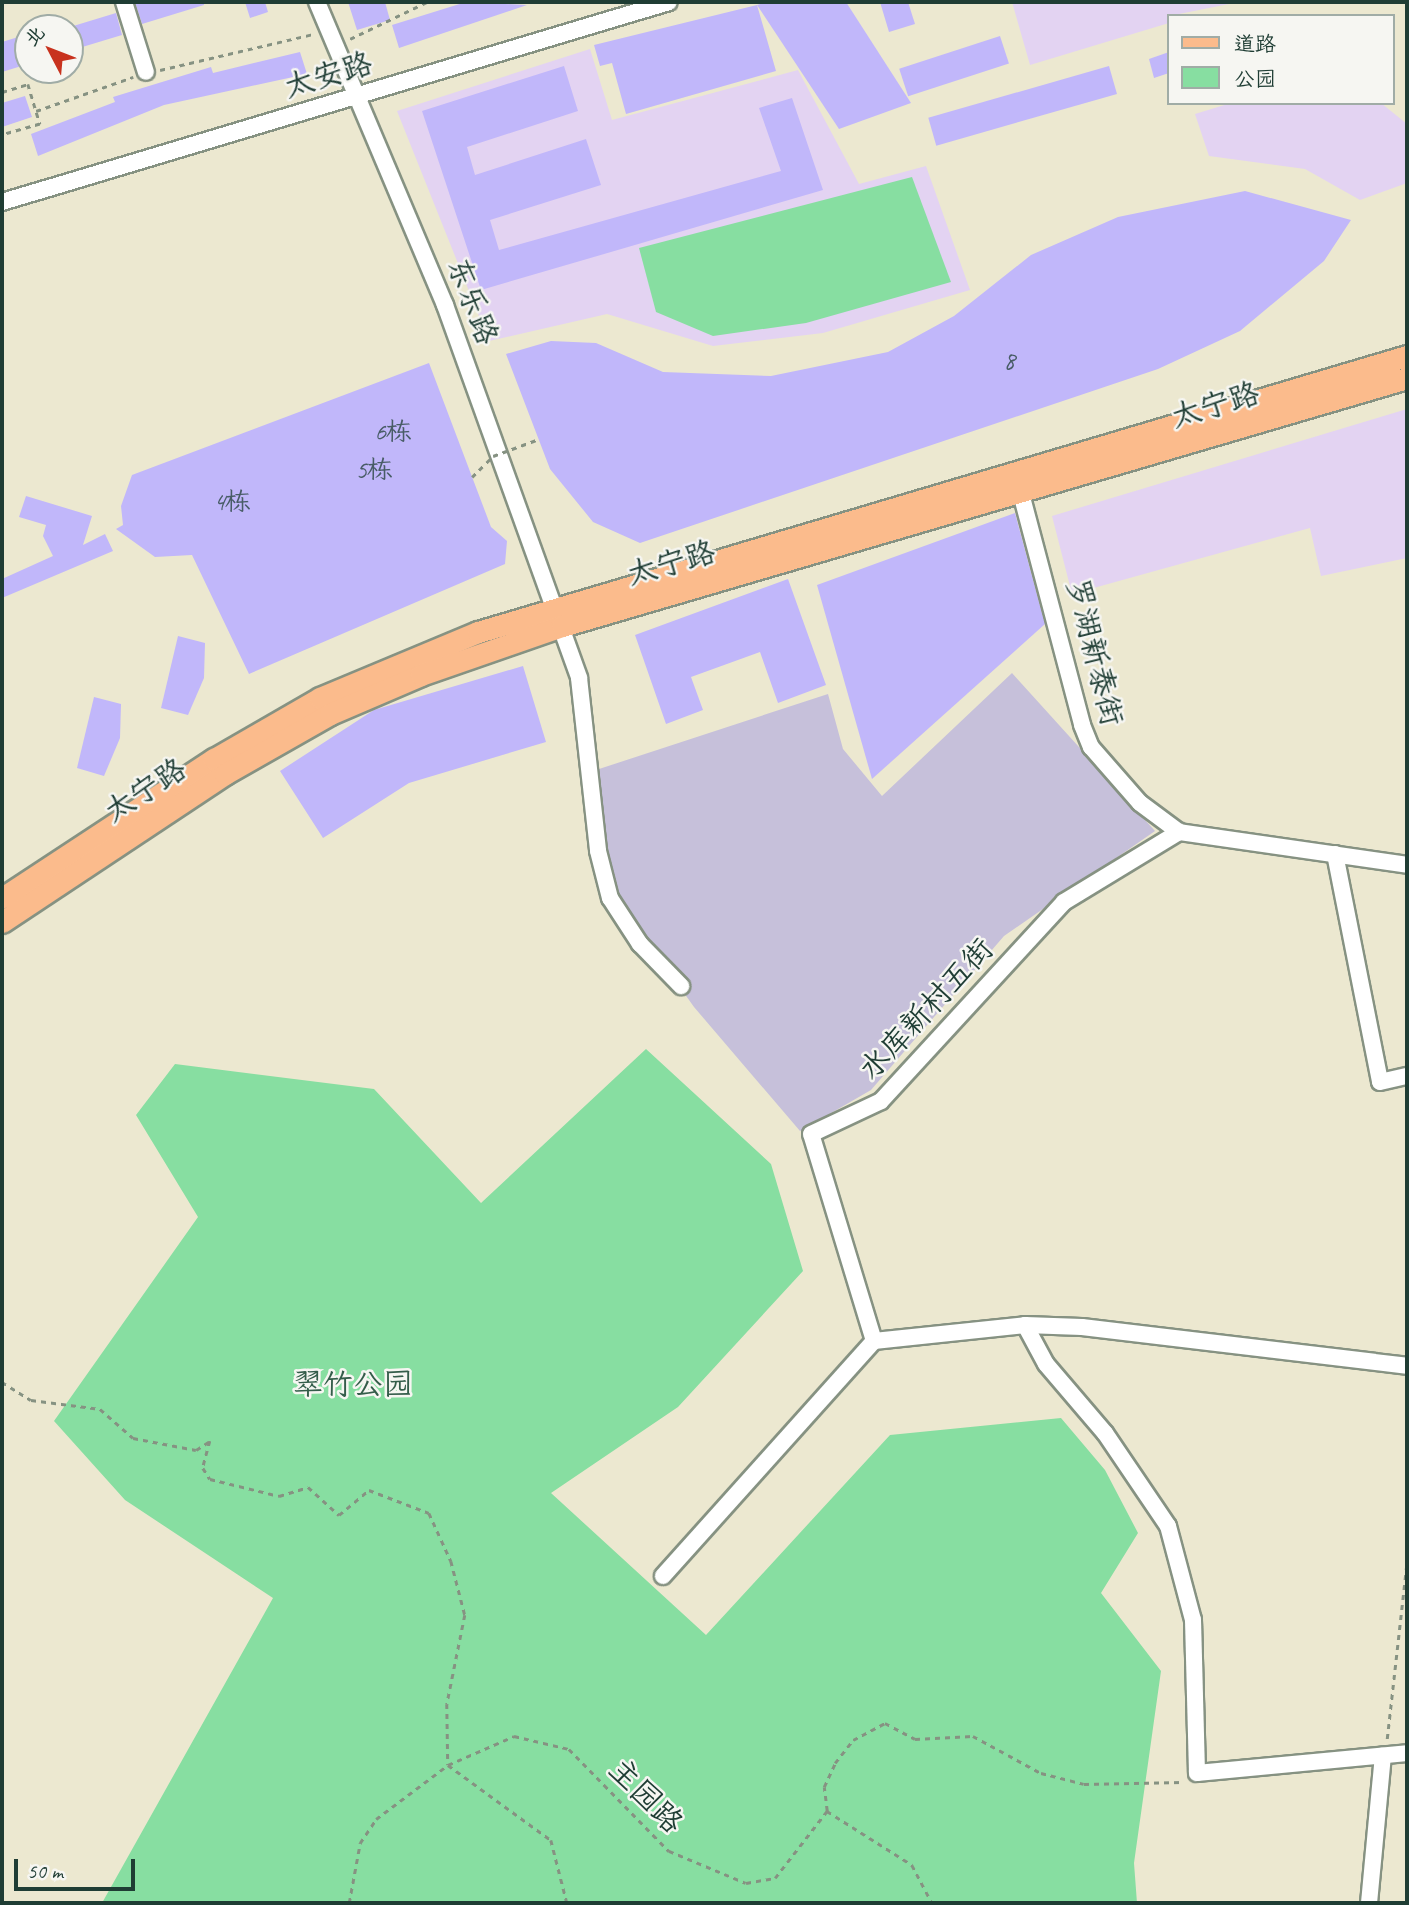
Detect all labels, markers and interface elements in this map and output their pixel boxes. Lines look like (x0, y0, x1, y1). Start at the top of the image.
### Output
north arrow (14, 14, 84, 84)
legend (1168, 14, 1395, 105)
text: 北 (20, 21, 50, 51)
text: 道路 (1234, 31, 1276, 57)
street label: 太安路 (280, 45, 376, 105)
text: 公园 (1234, 66, 1276, 92)
street label: 东乐路 (440, 253, 506, 349)
house number: 8 (1003, 345, 1015, 377)
street label: 太宁路 (1167, 375, 1263, 435)
house number: 6栋 (374, 416, 412, 448)
house number: 5栋 (355, 454, 393, 486)
house number: 4栋 (213, 486, 251, 518)
street label: 太宁路 (623, 533, 719, 593)
street label: 罗湖新泰街 (1059, 575, 1131, 729)
street label: 太宁路 (97, 750, 193, 830)
street label: 水库新村五街 (851, 931, 1001, 1087)
park label: 翠竹公园 (293, 1366, 413, 1402)
street label: 主园路 (601, 1751, 691, 1841)
scale bar (18, 1846, 138, 1890)
text: 50 m (27, 1858, 63, 1884)

